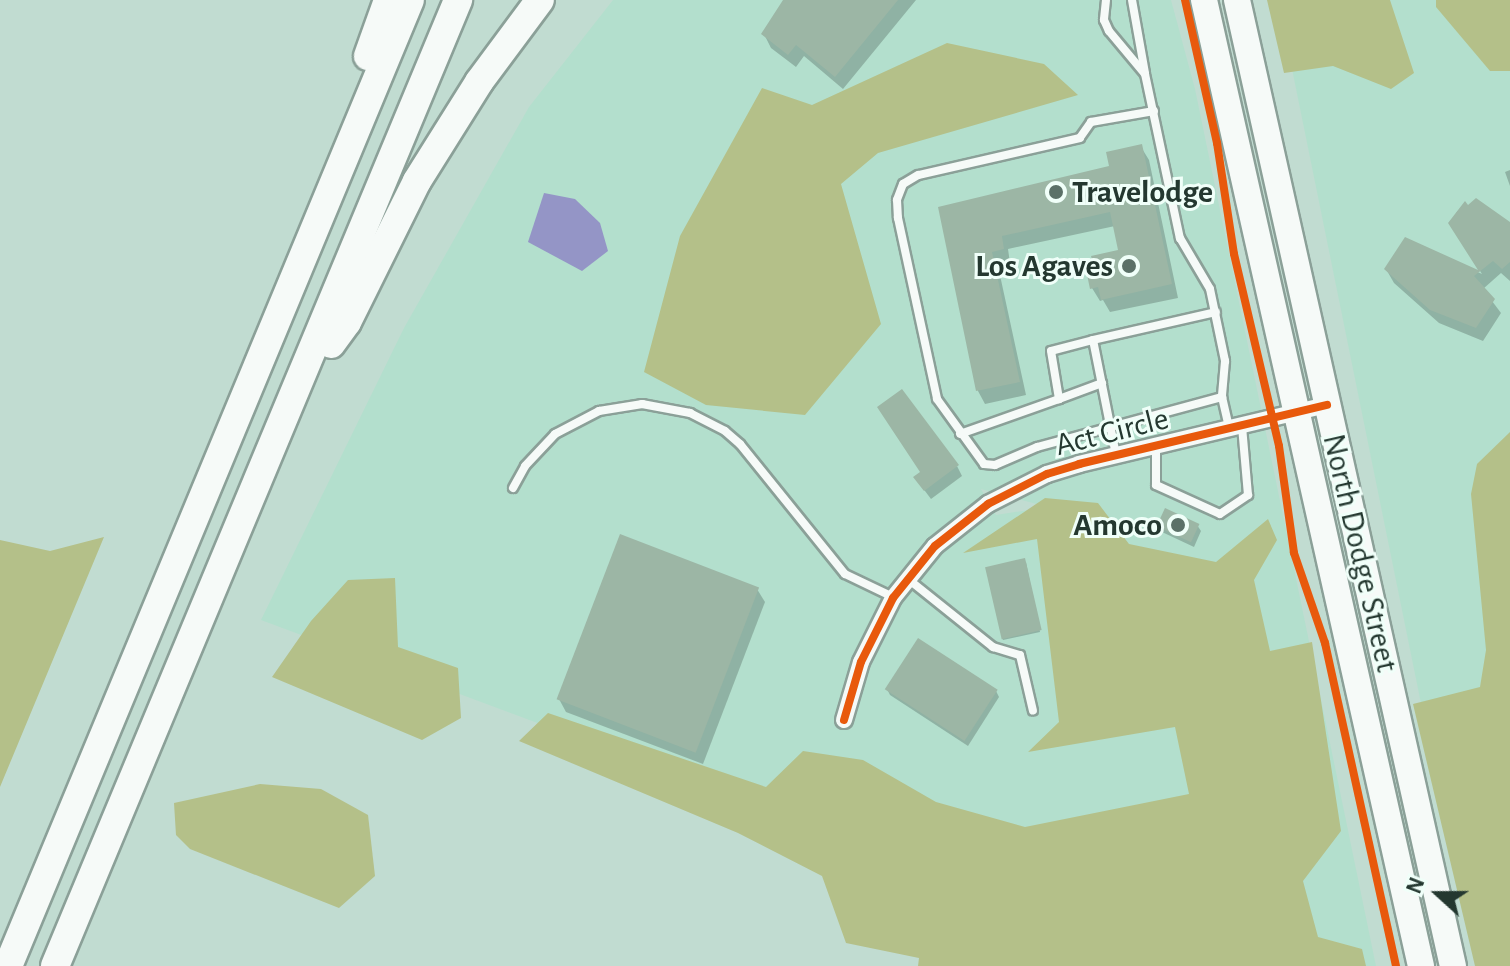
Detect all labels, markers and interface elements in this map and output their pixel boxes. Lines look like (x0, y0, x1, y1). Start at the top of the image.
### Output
place label: Travelodge (1072, 173, 1213, 211)
marker: Travelodge (1047, 183, 1065, 201)
place label: Los Agaves (975, 247, 1113, 285)
marker: Los Agaves (1120, 257, 1138, 275)
street label: Act Circle (1051, 399, 1173, 465)
street label: North Dodge Street (1314, 430, 1406, 676)
place label: Amoco (1073, 506, 1162, 544)
marker: Amoco (1169, 516, 1187, 534)
north arrow (1398, 854, 1478, 934)
text: N (1403, 874, 1429, 896)

